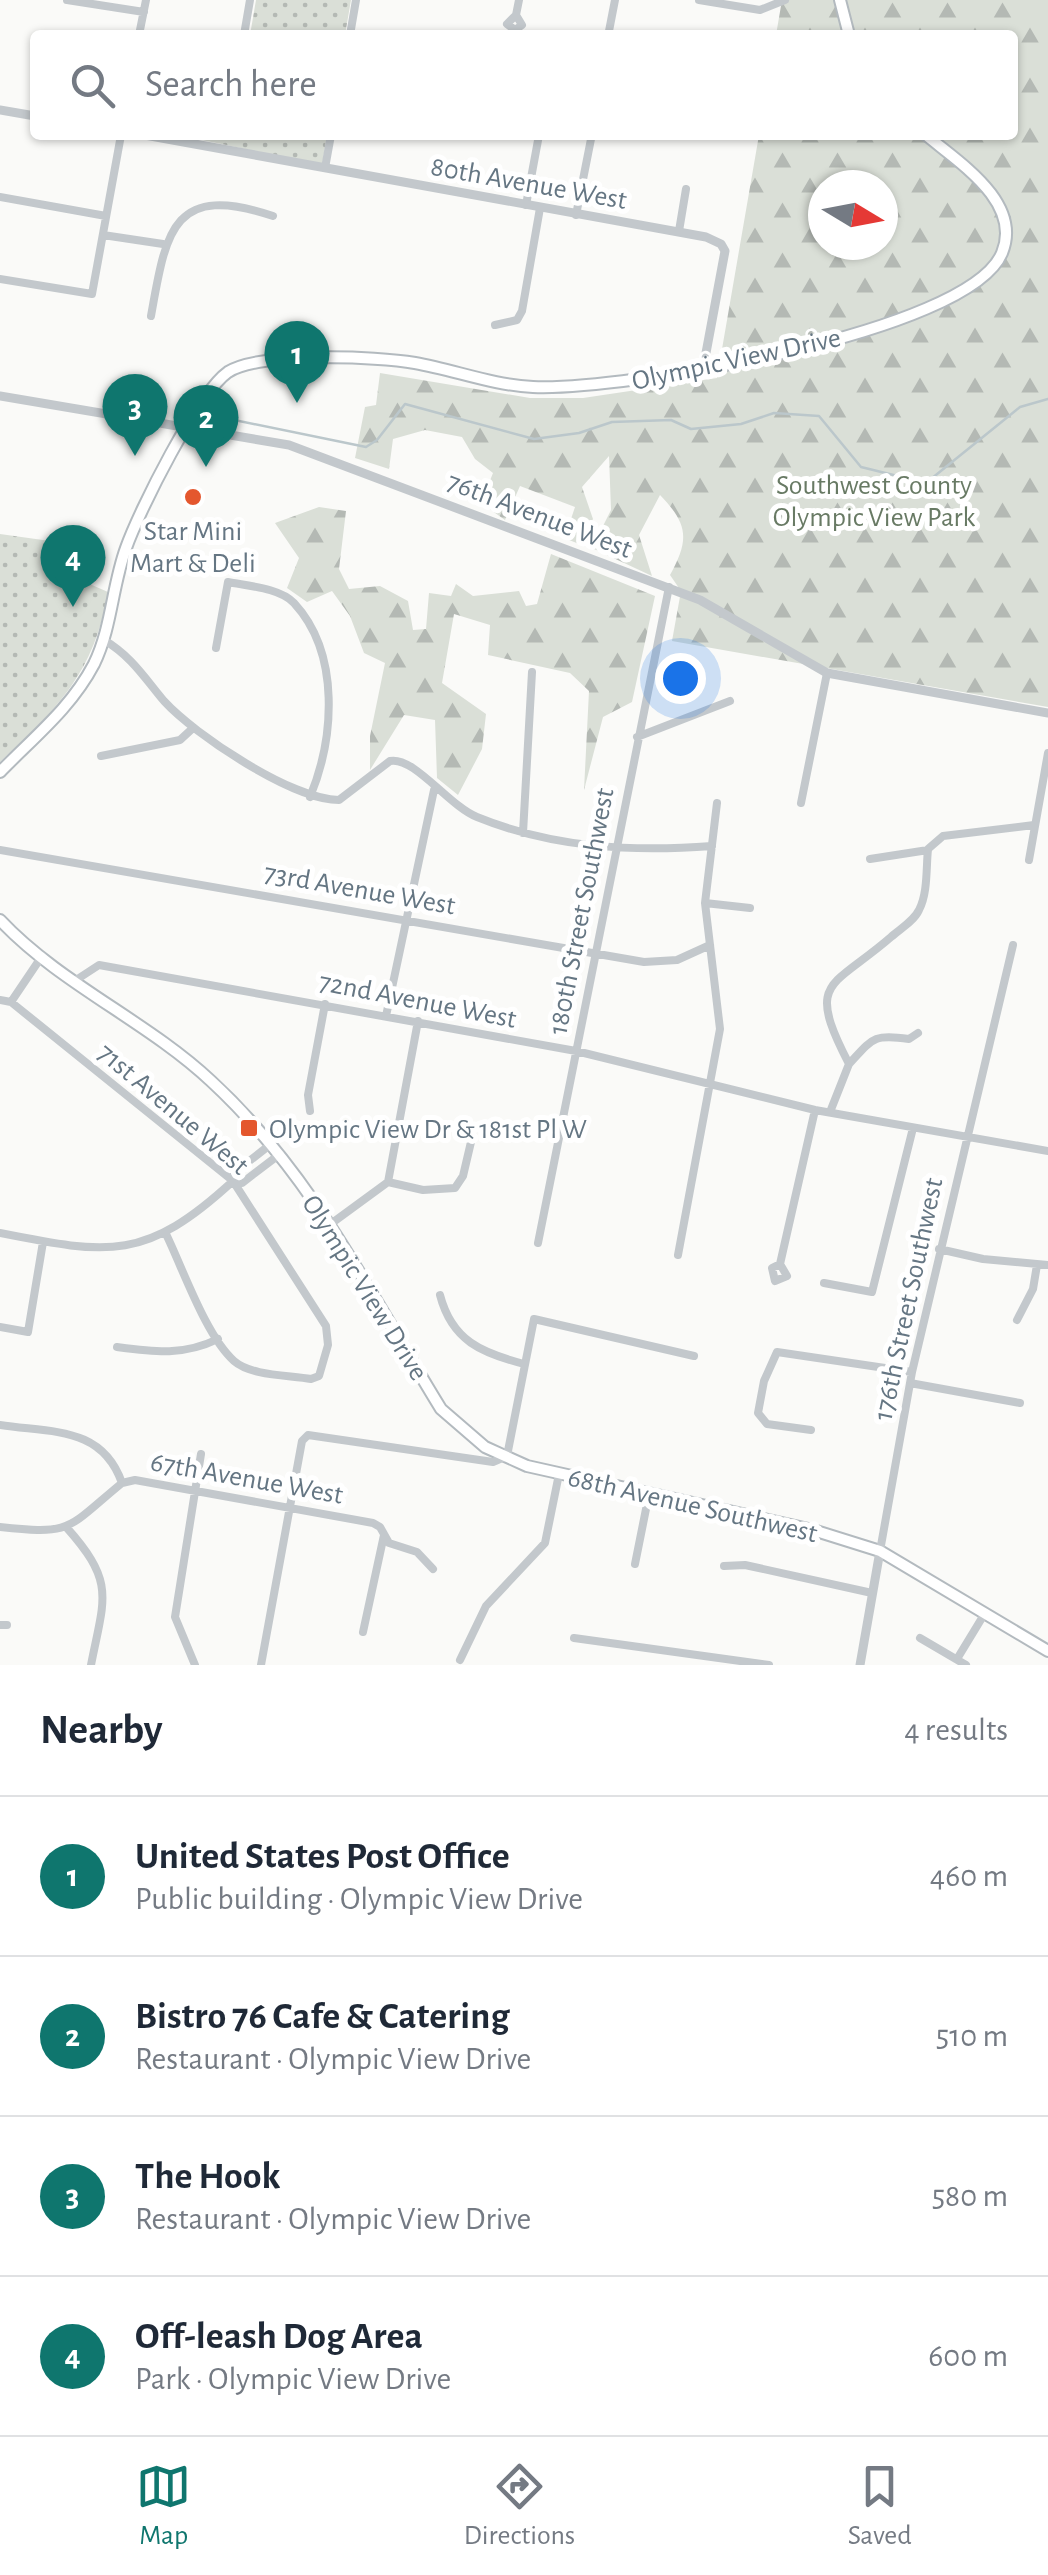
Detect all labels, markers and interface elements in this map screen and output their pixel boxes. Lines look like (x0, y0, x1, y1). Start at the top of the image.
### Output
search box (30, 30, 1018, 140)
icon: search (65, 58, 120, 113)
text: Search here (145, 66, 317, 104)
street label: 80th Avenue West (429, 153, 629, 215)
north arrow (808, 170, 898, 260)
pin: 1 (264, 320, 330, 403)
street label: Olympic View Drive (629, 324, 843, 396)
pin: 3 (102, 374, 168, 456)
pin: 2 (174, 384, 238, 467)
street label: 76th Avenue West (443, 468, 635, 564)
park label: Southwest County Olympic View Park (773, 472, 976, 532)
marker: Star Mini Mart & Deli (182, 486, 204, 508)
place label: Star Mini Mart & Deli (130, 518, 256, 578)
pin: 4 (40, 524, 106, 607)
your location (655, 653, 706, 704)
street label: 180th Street Southwest (544, 786, 620, 1037)
street label: 73rd Avenue West (262, 859, 457, 921)
street label: 72nd Avenue West (317, 968, 519, 1034)
street label: 71st Avenue West (92, 1039, 254, 1181)
place label: Olympic View Dr & 181st Pl W (269, 1116, 587, 1144)
marker: Olympic View Dr & 181st Pl W (238, 1117, 260, 1139)
street label: 176th Street Southwest (870, 1175, 948, 1423)
street label: Olympic View Drive (296, 1190, 433, 1386)
street label: 67th Avenue West (148, 1448, 345, 1510)
street label: 68th Avenue Southwest (565, 1464, 820, 1548)
text: Nearby (40, 1709, 163, 1751)
text: 4 results (904, 1714, 1008, 1746)
text: United States Post Office (135, 1838, 510, 1876)
text: 1 (67, 1860, 78, 1892)
text: 460 m (930, 1860, 1008, 1892)
text: Public building · Olympic View Drive (135, 1883, 583, 1915)
text: Bistro 76 Cafe & Catering (135, 1998, 509, 2036)
text: 2 (65, 2020, 80, 2052)
text: 510 m (936, 2020, 1008, 2052)
text: Restaurant · Olympic View Drive (135, 2043, 531, 2075)
text: The Hook (135, 2158, 280, 2196)
text: 3 (66, 2180, 79, 2212)
text: 580 m (932, 2180, 1008, 2212)
text: Restaurant · Olympic View Drive (135, 2203, 531, 2235)
text: Off-leash Dog Area (135, 2318, 423, 2356)
text: 4 (64, 2340, 81, 2372)
text: 600 m (928, 2340, 1008, 2372)
text: Park · Olympic View Drive (135, 2363, 451, 2395)
tab: Map (136, 2459, 191, 2553)
tab: Directions (464, 2459, 575, 2553)
tab: Saved (848, 2459, 912, 2553)

